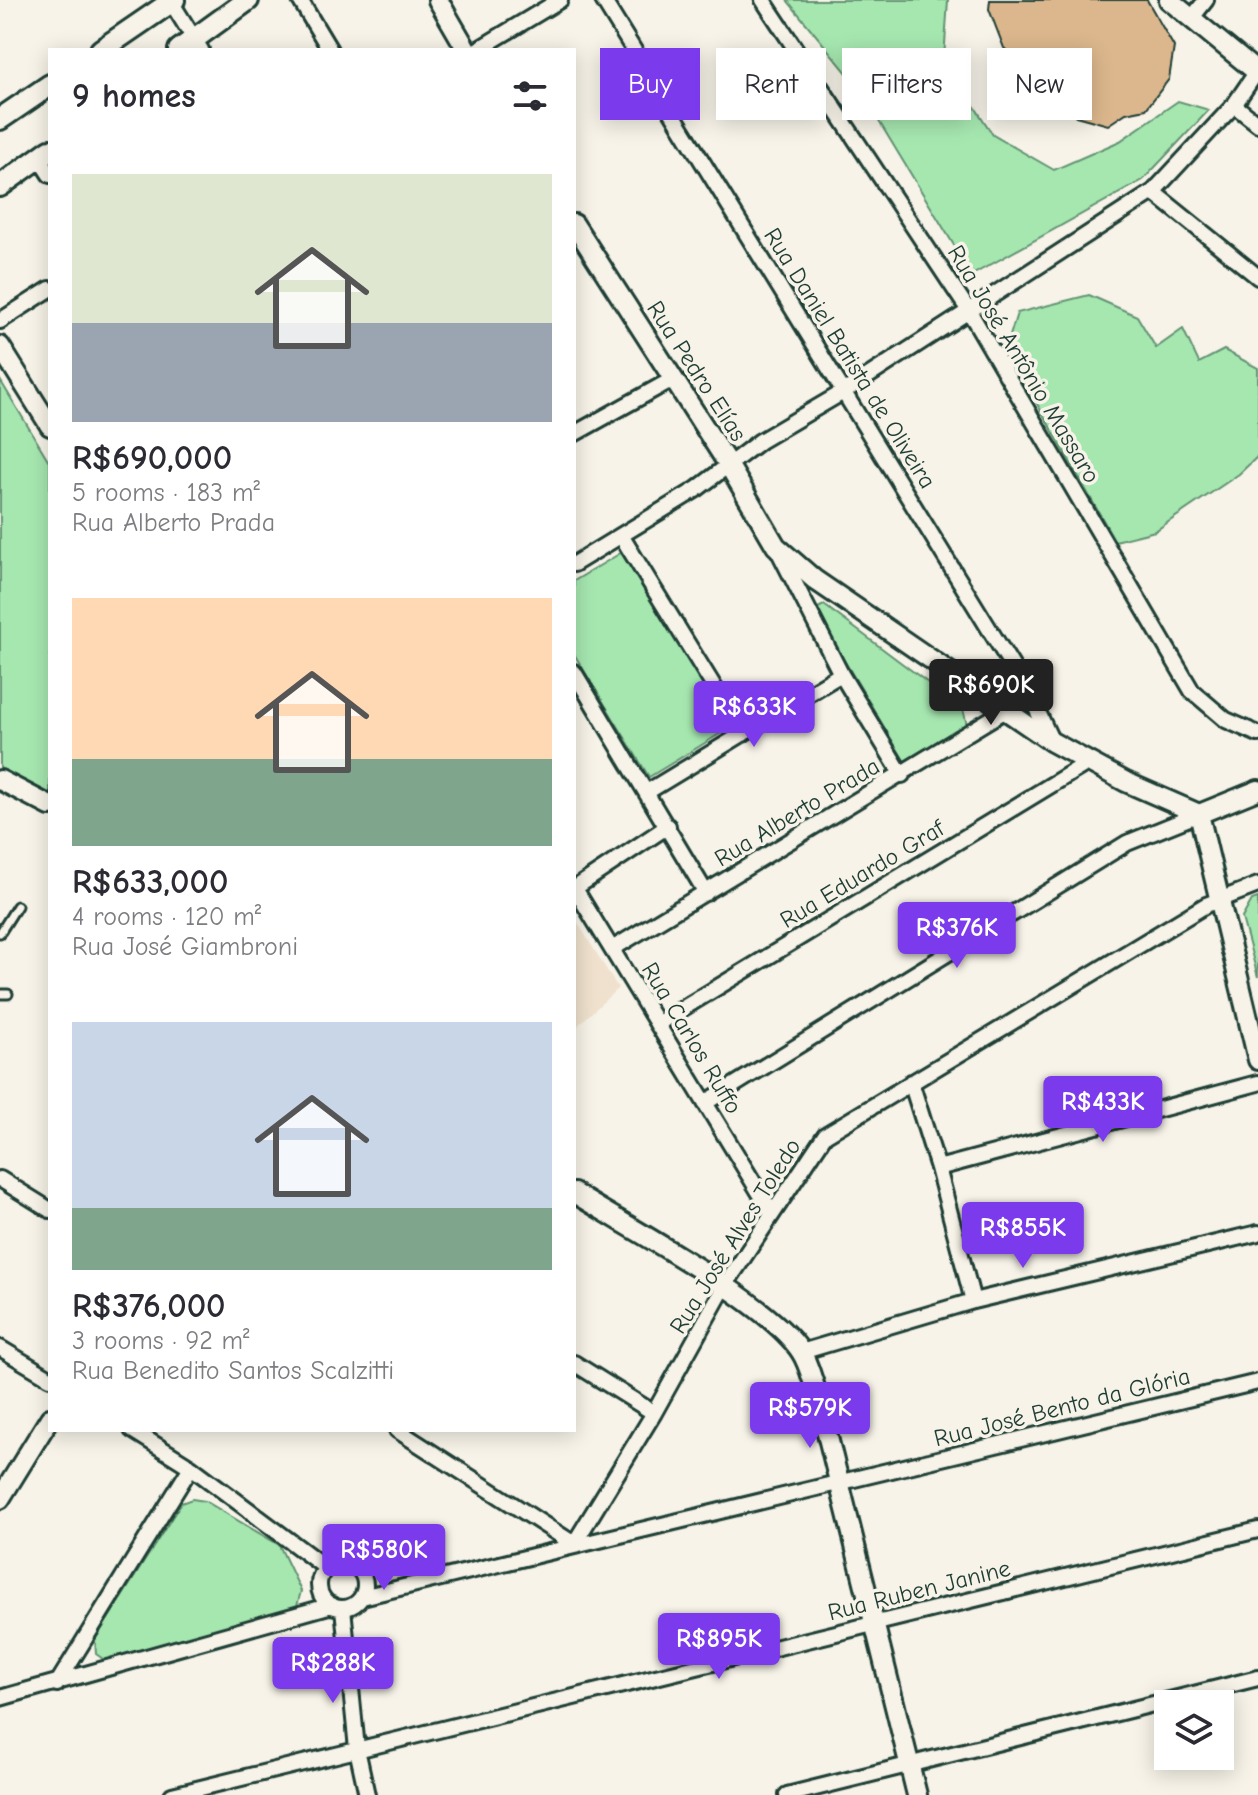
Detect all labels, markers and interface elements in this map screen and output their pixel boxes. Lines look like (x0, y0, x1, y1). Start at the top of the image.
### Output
chip: Buy (600, 48, 700, 120)
chip: Rent (716, 48, 826, 120)
chip: Filters (842, 48, 971, 120)
chip: New (987, 48, 1092, 120)
icon: filters (508, 74, 552, 118)
text: 9 homes (72, 76, 196, 116)
street label: Rua Daniel Batista de Oliveira (758, 223, 942, 493)
icon: home (240, 226, 384, 370)
street label: Rua José Antônio Massaro (942, 240, 1106, 488)
street label: Rua Pedro Elías (641, 296, 753, 446)
text: R$690,000 (72, 438, 232, 478)
text: 5 rooms · 183 m² (72, 478, 260, 508)
text: Rua Alberto Prada (72, 508, 275, 538)
icon: home (240, 650, 384, 794)
pin: R$690K (926, 659, 1056, 727)
text: R$690K (947, 670, 1035, 700)
pin: R$633K (689, 681, 819, 749)
text: R$633K (712, 692, 796, 722)
street label: Rua Alberto Prada (709, 752, 885, 872)
street label: Rua Eduardo Graf (775, 813, 950, 934)
text: R$633,000 (72, 862, 228, 902)
text: 4 rooms · 120 m² (72, 902, 261, 932)
pin: R$376K (892, 902, 1022, 970)
text: R$376K (916, 913, 998, 943)
text: Rua José Giambroni (72, 932, 298, 962)
street label: Rua Carlos Ruffo (636, 957, 748, 1119)
icon: home (240, 1074, 384, 1218)
pin: R$433K (1038, 1076, 1168, 1144)
text: R$433K (1061, 1087, 1145, 1117)
street label: Rua José Alves Toledo (664, 1133, 806, 1339)
pin: R$855K (958, 1202, 1088, 1270)
text: R$855K (980, 1213, 1066, 1243)
text: R$376,000 (72, 1286, 226, 1326)
text: 3 rooms · 92 m² (72, 1326, 250, 1356)
text: Rua Benedito Santos Scalzitti (72, 1356, 394, 1386)
street label: Rua José Bento da Glória (931, 1362, 1193, 1452)
pin: R$579K (745, 1382, 875, 1450)
text: R$579K (768, 1393, 852, 1423)
pin: R$580K (319, 1524, 449, 1592)
text: R$580K (340, 1535, 428, 1565)
street label: Rua Ruben Janine (825, 1554, 1013, 1626)
pin: R$895K (654, 1613, 784, 1681)
text: R$895K (676, 1624, 762, 1654)
pin: R$288K (268, 1637, 398, 1705)
text: R$288K (290, 1648, 376, 1678)
map controls (1154, 1690, 1234, 1770)
button: layers (1154, 1690, 1234, 1770)

